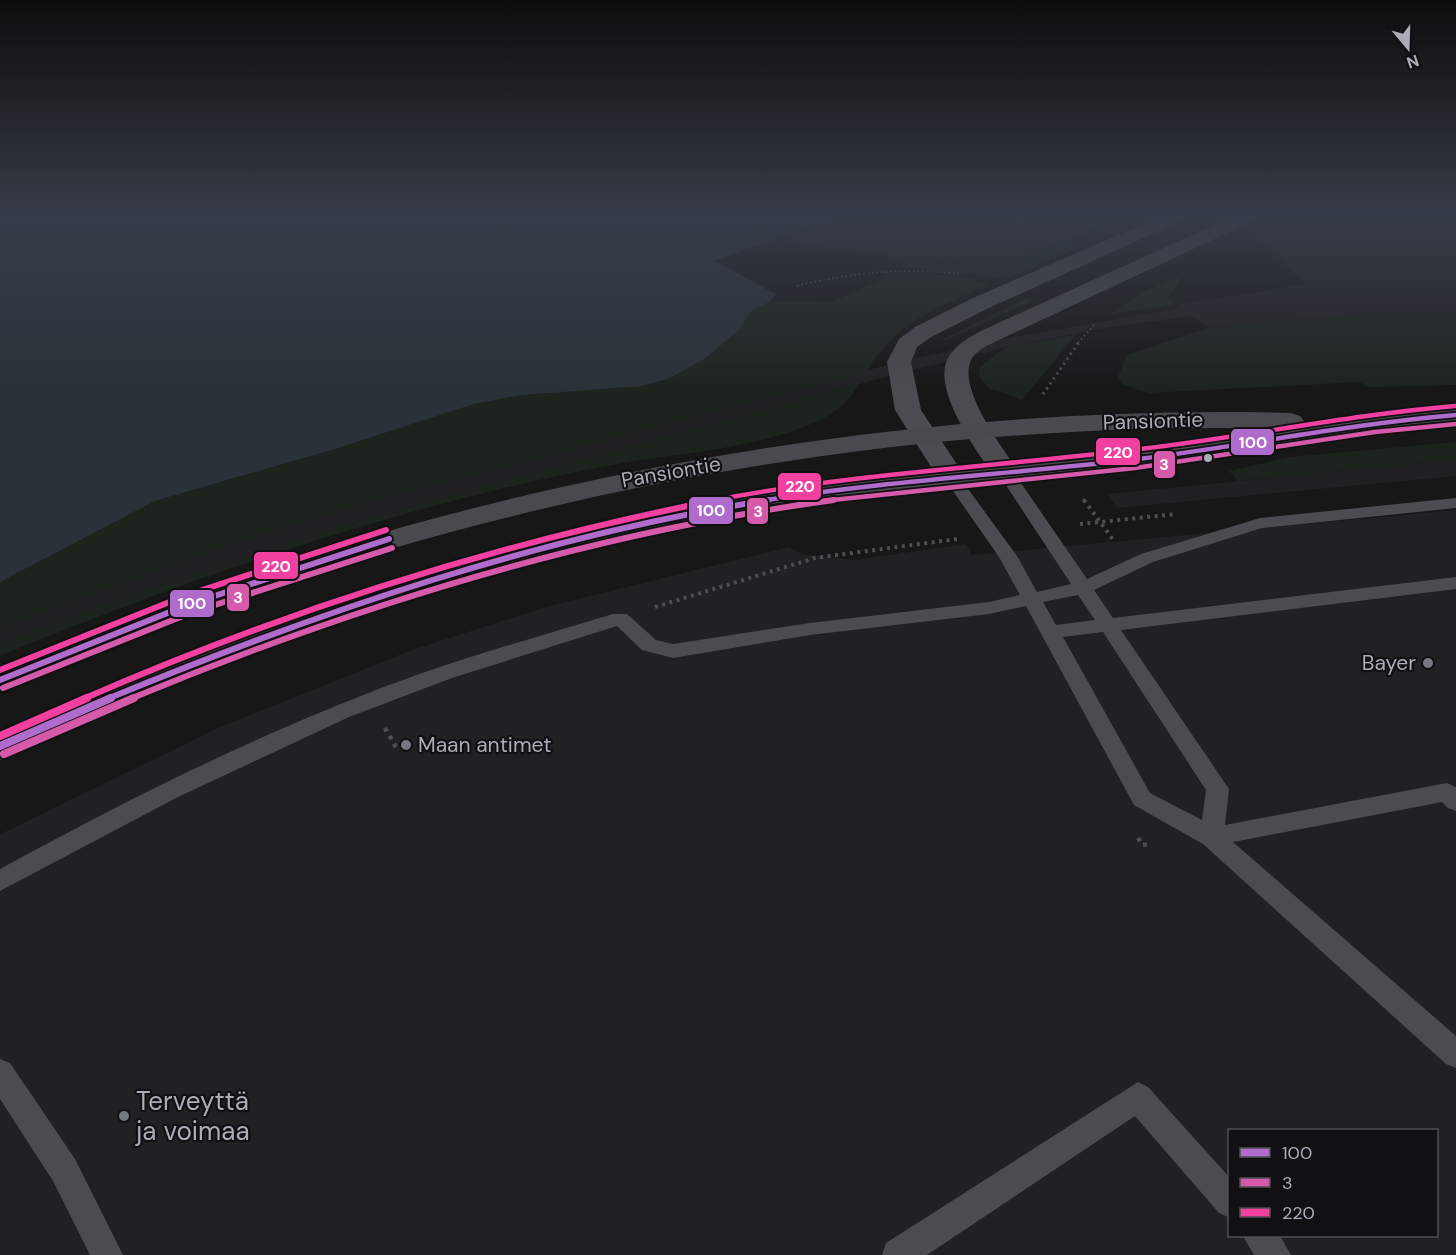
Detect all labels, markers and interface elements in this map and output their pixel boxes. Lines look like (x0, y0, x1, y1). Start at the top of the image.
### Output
north arrow (1378, 18, 1438, 78)
text: N (1404, 50, 1422, 74)
street label: Pansiontie (1102, 405, 1204, 437)
line badge: 100 (1230, 428, 1275, 456)
text: 100 (1239, 432, 1267, 453)
line badge: 220 (1095, 437, 1141, 466)
text: 220 (1103, 442, 1133, 463)
street label: Pansiontie (619, 449, 723, 495)
line badge: 3 (1153, 450, 1176, 479)
unlabelled marker (1202, 452, 1214, 464)
text: 3 (1159, 454, 1169, 475)
line badge: 220 (777, 472, 822, 501)
text: 220 (785, 476, 815, 497)
line badge: 100 (688, 496, 734, 525)
line badge: 3 (746, 497, 769, 525)
text: 100 (697, 500, 725, 521)
text: 3 (753, 501, 763, 522)
line badge: 220 (253, 551, 299, 580)
text: 220 (261, 556, 291, 577)
line badge: 3 (226, 583, 250, 612)
text: 3 (233, 587, 243, 608)
line badge: 100 (169, 589, 215, 618)
text: 100 (178, 593, 206, 614)
place label: Bayer (1362, 649, 1416, 677)
marker: Bayer (1421, 656, 1435, 670)
place label: Maan antimet (418, 731, 551, 759)
marker: Maan antimet (399, 738, 413, 752)
place label: Terveyttä ja voimaa (135, 1084, 250, 1148)
marker: Terveyttä ja voimaa (117, 1109, 131, 1123)
legend (1228, 1129, 1438, 1237)
text: 100 (1282, 1141, 1312, 1165)
text: 3 (1282, 1171, 1293, 1195)
text: 220 (1282, 1201, 1315, 1225)

